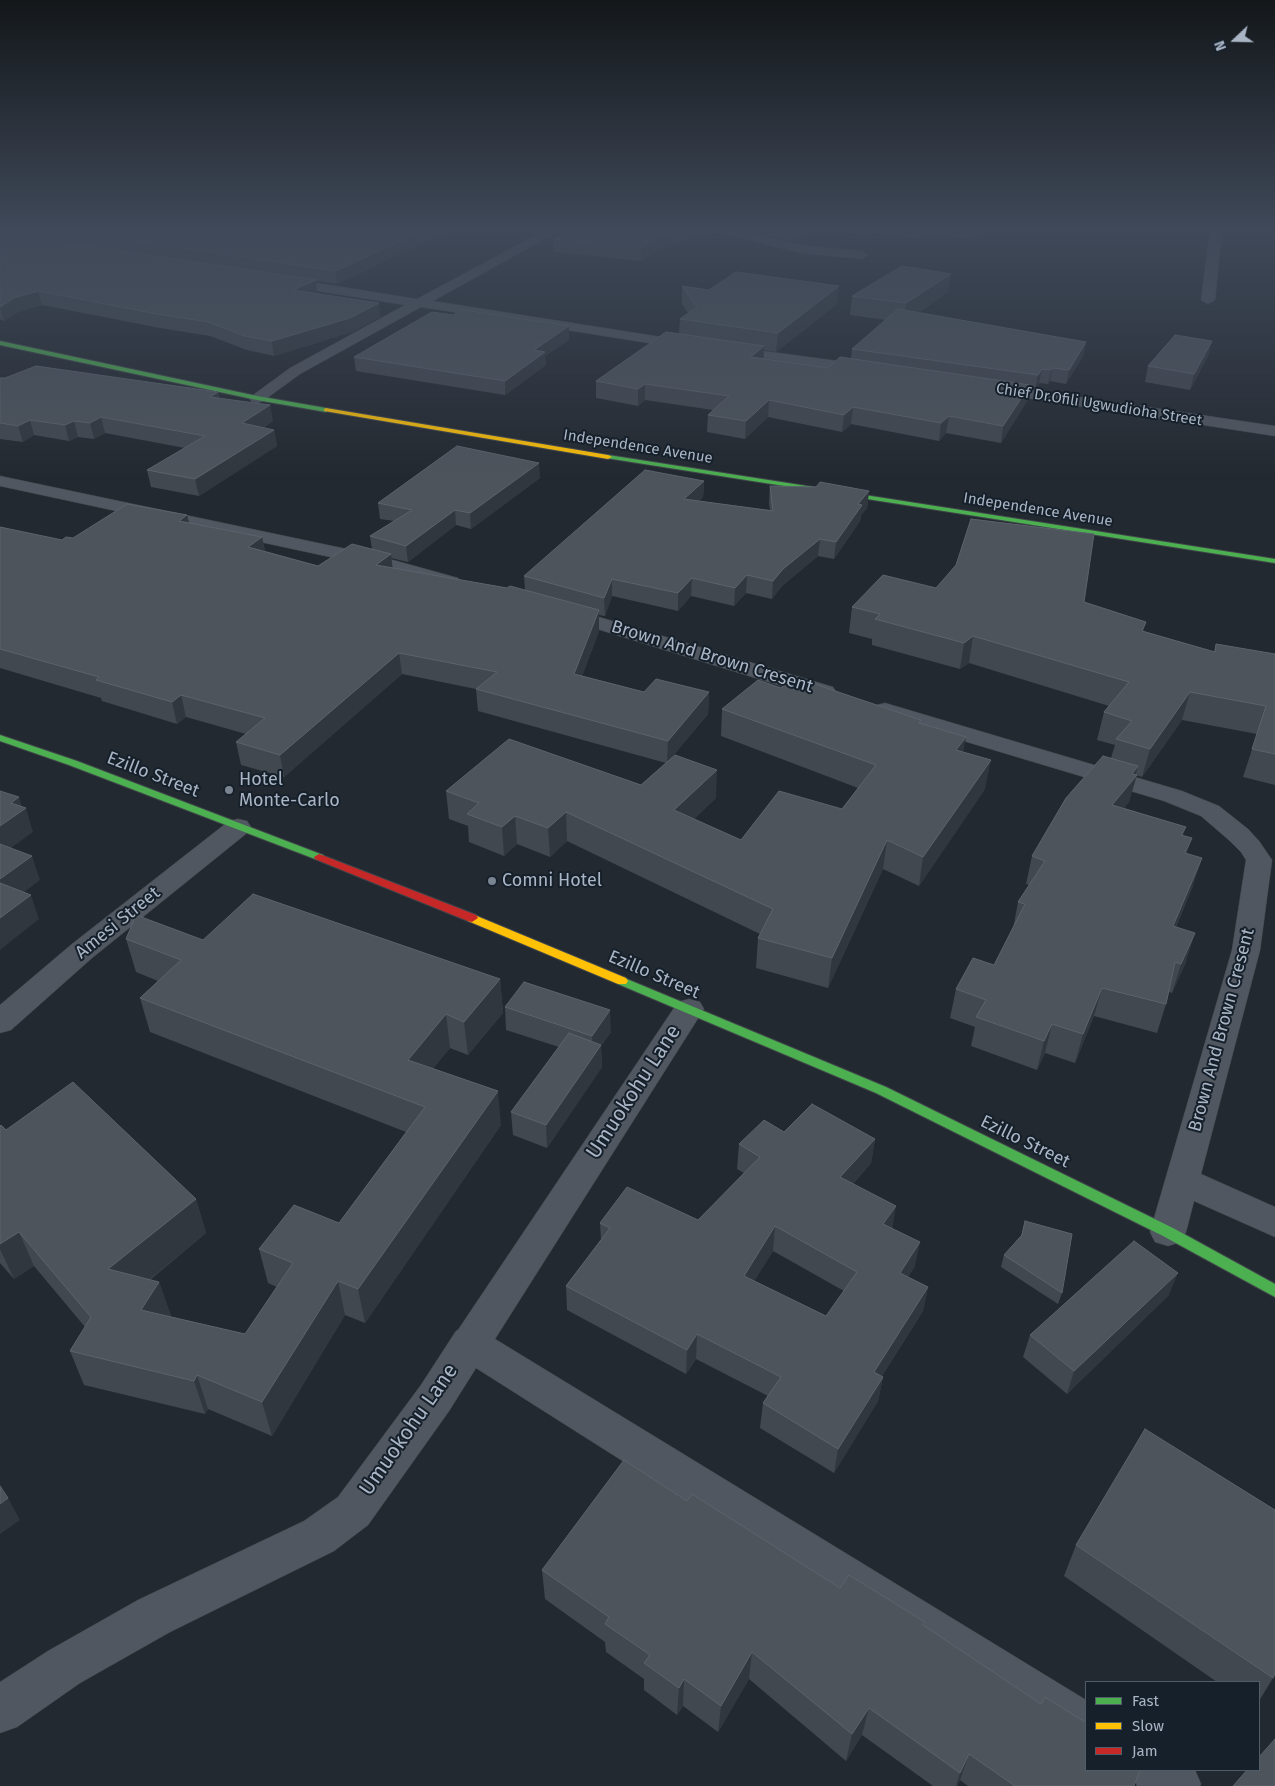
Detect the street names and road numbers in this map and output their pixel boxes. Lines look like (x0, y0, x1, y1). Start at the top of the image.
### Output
street label: Chief Dr.Ofili Ugwudioha Street (995, 380, 1203, 430)
street label: Independence Avenue (562, 426, 714, 468)
street label: Independence Avenue (962, 489, 1114, 531)
street label: Brown And Brown Cresent (608, 616, 816, 698)
street label: Ezillo Street (104, 748, 202, 802)
street label: Amesi Street (71, 882, 165, 964)
street label: Brown And Brown Cresent (1184, 926, 1260, 1134)
street label: Ezillo Street (605, 946, 703, 1004)
street label: Umuokohu Lane (581, 1020, 687, 1164)
street label: Ezillo Street (977, 1111, 1073, 1173)
street label: Umuokohu Lane (354, 1359, 464, 1501)

